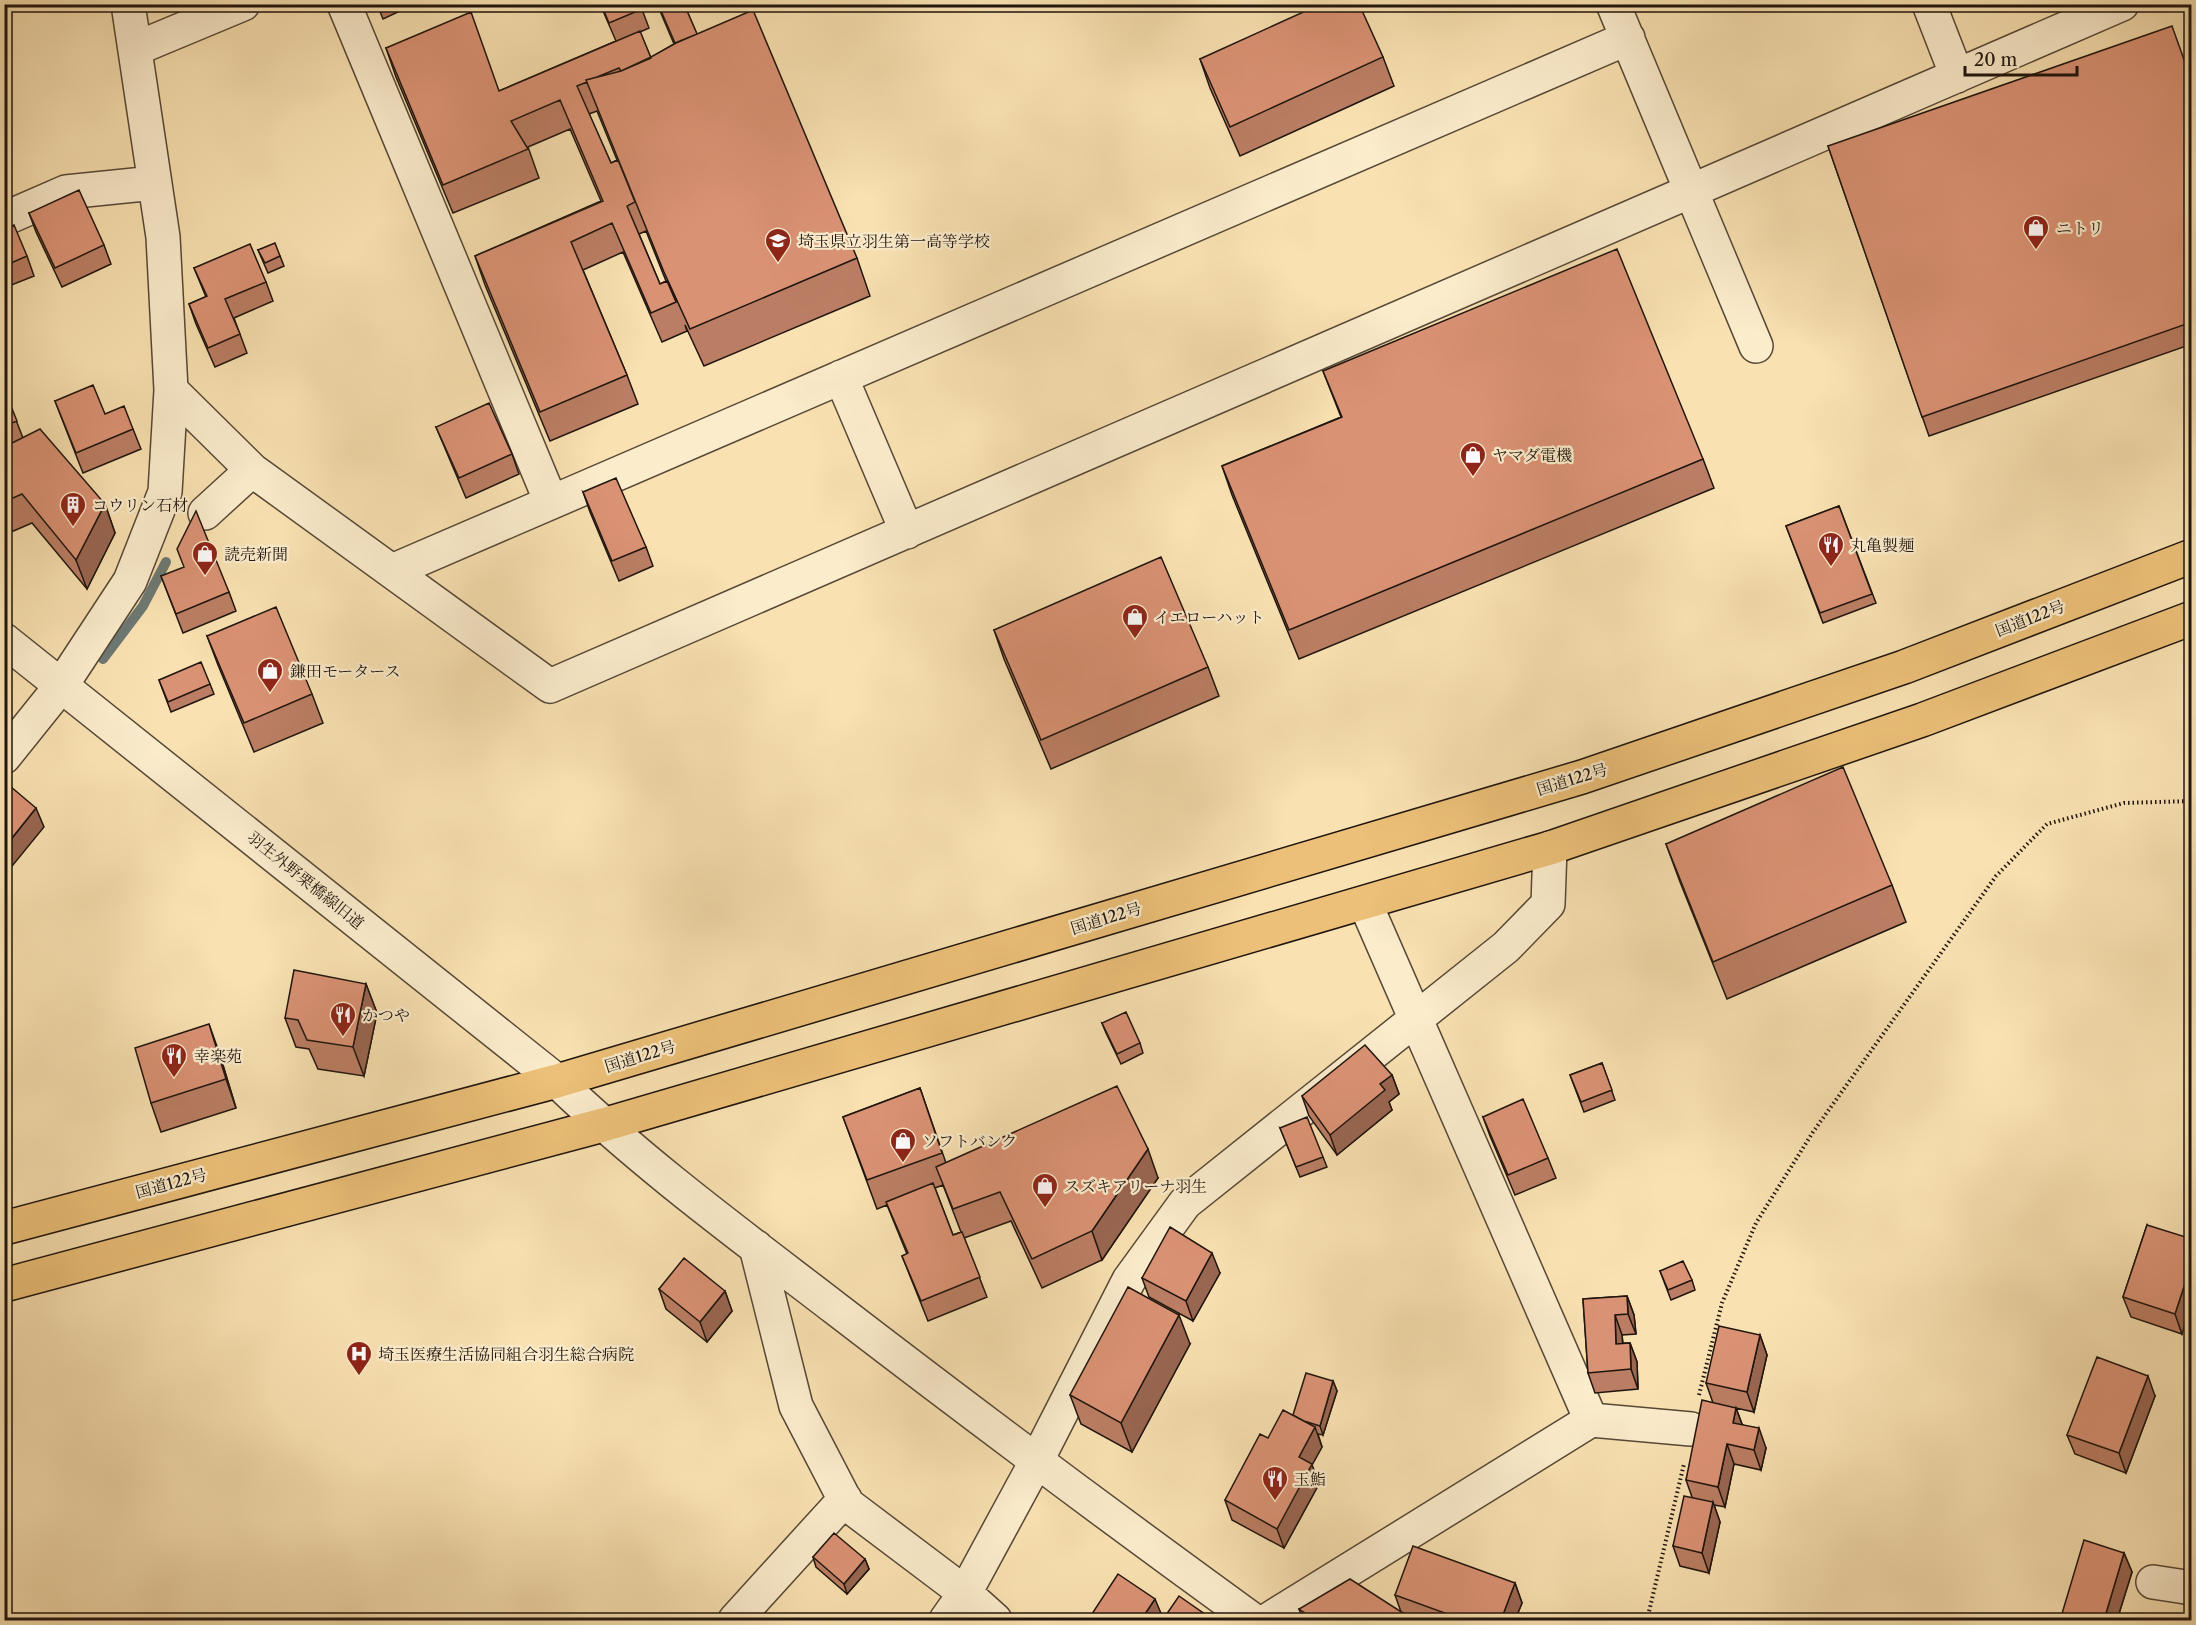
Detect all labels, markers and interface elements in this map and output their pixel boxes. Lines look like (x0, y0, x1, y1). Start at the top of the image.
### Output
scale bar (1965, 39, 2078, 77)
text: 20 m (1974, 49, 2018, 71)
shop icon: ニトリ (2021, 213, 2051, 251)
place label: ニトリ (2056, 218, 2104, 238)
school or university icon: 埼玉県立羽生第一高等学校 (763, 226, 793, 264)
place label: 埼玉県立羽生第一高等学校 (798, 231, 990, 251)
shop icon: ヤマダ電機 (1458, 440, 1488, 478)
place label: ヤマダ電機 (1492, 445, 1572, 465)
building icon: コウリン石材 (58, 490, 88, 528)
place label: コウリン石材 (92, 495, 188, 515)
restaurant icon: 丸亀製麺 (1816, 530, 1846, 568)
place label: 丸亀製麺 (1850, 535, 1914, 555)
shop icon: 読売新聞 (190, 539, 220, 577)
place label: 読売新聞 (224, 544, 288, 564)
street label: 国道122号 (1992, 596, 2068, 640)
shop icon: イエローハット (1120, 602, 1150, 640)
place label: イエローハット (1154, 607, 1265, 627)
shop icon: 鎌田モータース (255, 656, 285, 694)
place label: 鎌田モータース (290, 661, 401, 681)
street label: 国道122号 (1534, 759, 1610, 799)
street label: 羽生外野栗橋線旧道 (244, 827, 368, 933)
street label: 国道122号 (1068, 898, 1144, 938)
restaurant icon: かつや (328, 1000, 358, 1038)
place label: かつや (362, 1005, 410, 1025)
street label: 国道122号 (602, 1036, 678, 1076)
restaurant icon: 幸楽苑 (159, 1041, 189, 1079)
place label: 幸楽苑 (194, 1046, 242, 1066)
shop icon: ソフトバンク (888, 1126, 918, 1164)
place label: ソフトバンク (922, 1131, 1017, 1151)
street label: 国道122号 (133, 1164, 209, 1202)
shop icon: スズキアリーナ羽生 (1030, 1171, 1060, 1209)
place label: スズキアリーナ羽生 (1064, 1176, 1207, 1196)
hospital icon: 埼玉医療生活協同組合羽生総合病院 (344, 1339, 374, 1377)
place label: 埼玉医療生活協同組合羽生総合病院 (378, 1344, 634, 1364)
restaurant icon: 玉鮨 (1260, 1464, 1290, 1502)
place label: 玉鮨 (1294, 1469, 1326, 1489)

